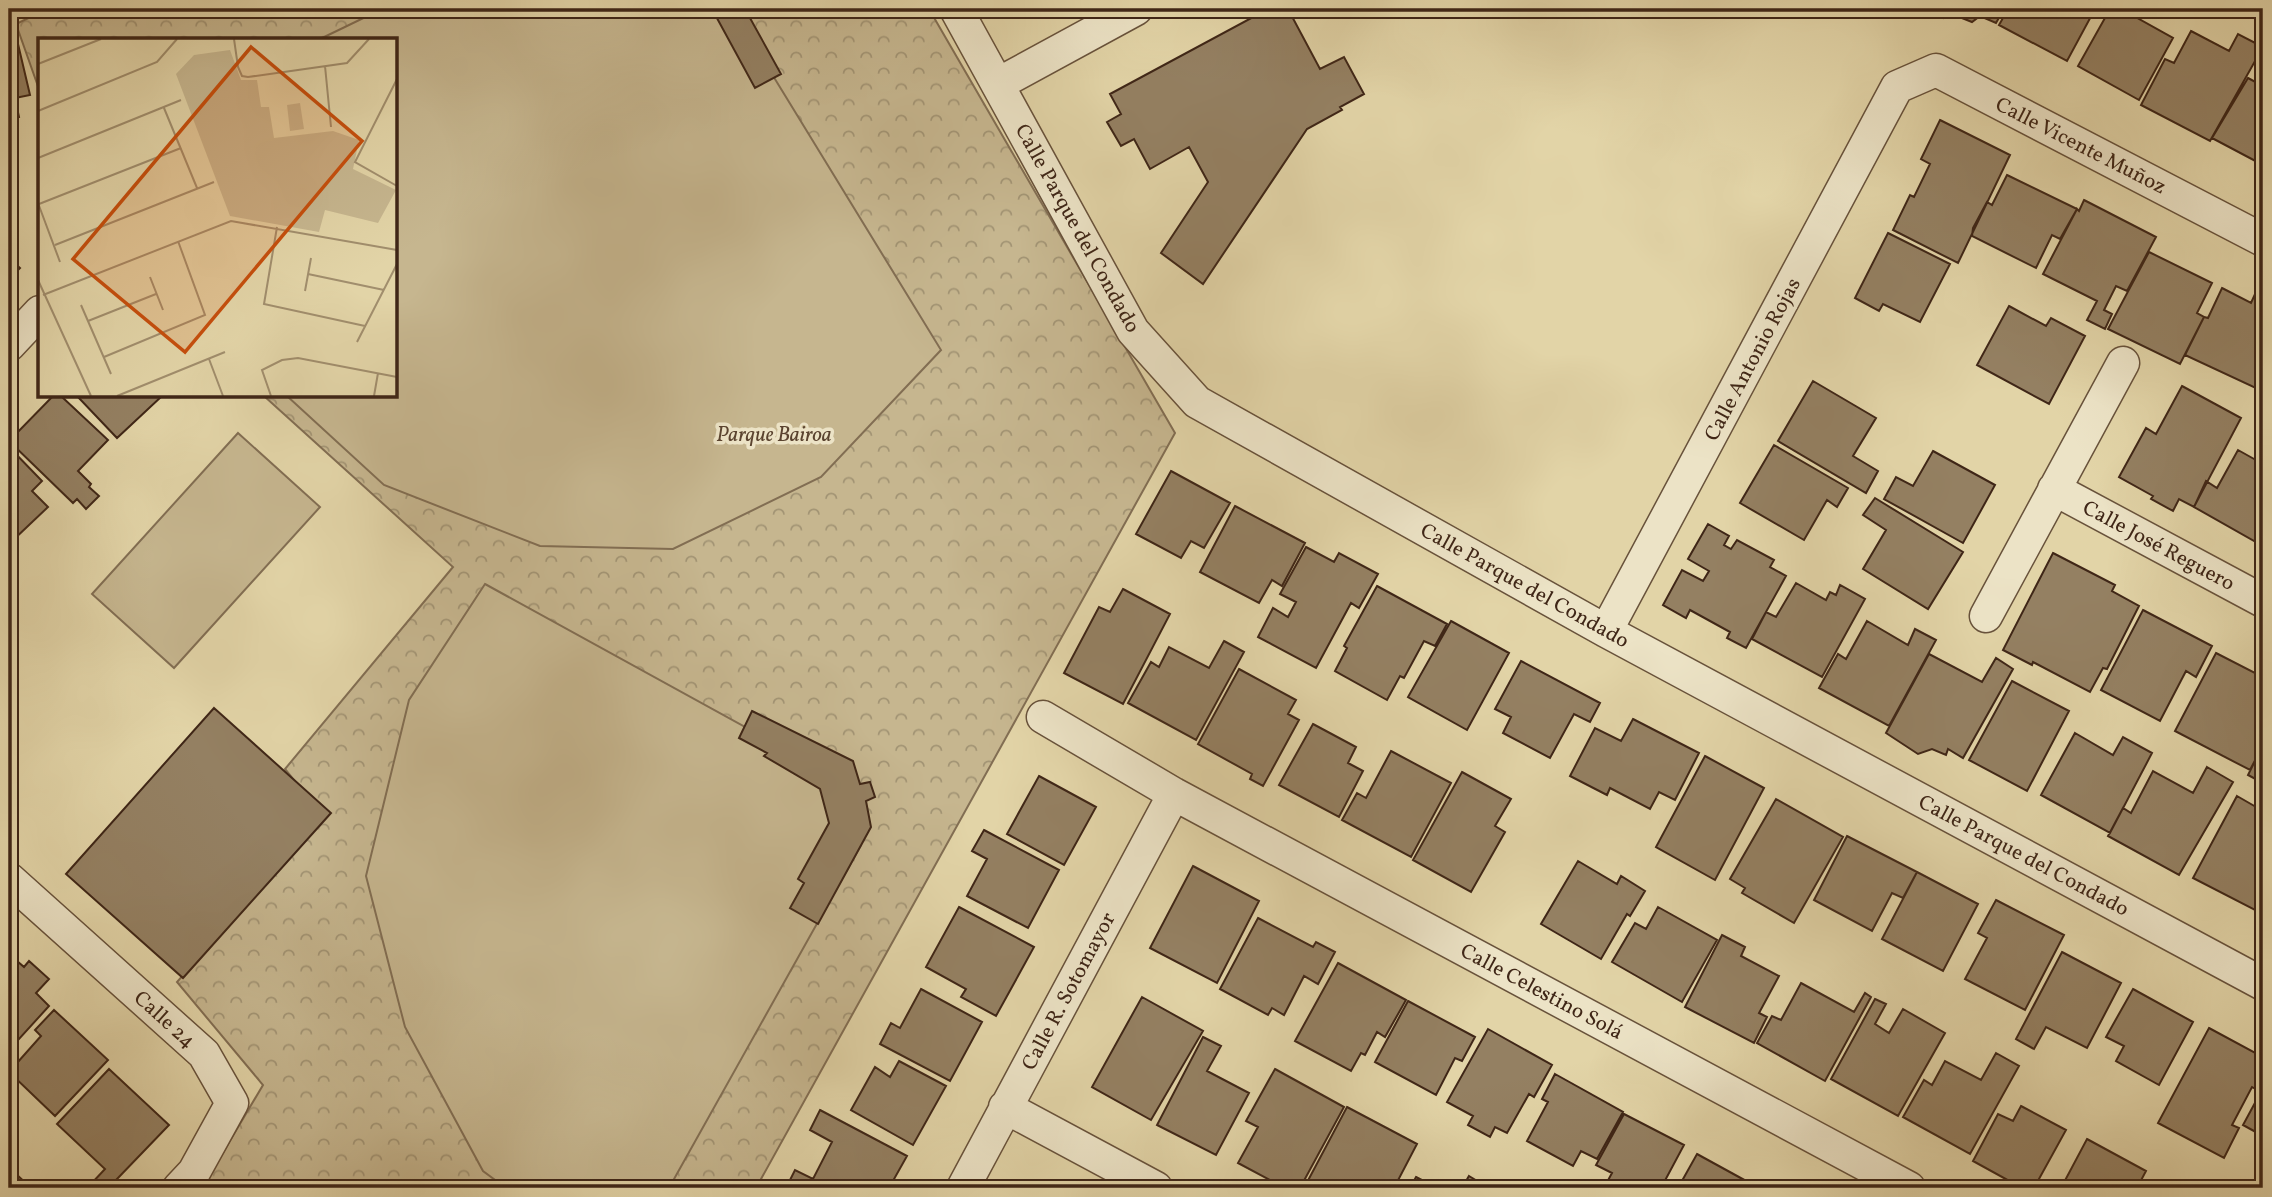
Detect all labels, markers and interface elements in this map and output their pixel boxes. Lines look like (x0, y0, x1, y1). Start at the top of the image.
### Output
inset map (38, 38, 397, 397)
street label: Calle Vicente Muñoz (1990, 91, 2171, 202)
street label: Calle Parque del Condado (1007, 119, 1146, 338)
street label: Calle Antonio Rojas (1698, 273, 1809, 447)
park label: Parque Bairoa (716, 421, 832, 450)
street label: Calle José Reguero (2077, 494, 2239, 599)
street label: Calle Parque del Condado (1415, 517, 1634, 656)
street label: Calle Parque del Condado (1913, 788, 2134, 924)
street label: Calle R. Sotomayor (1015, 907, 1123, 1076)
street label: Calle Celestino Solá (1455, 937, 1628, 1048)
street label: Calle 24 (127, 985, 201, 1056)

